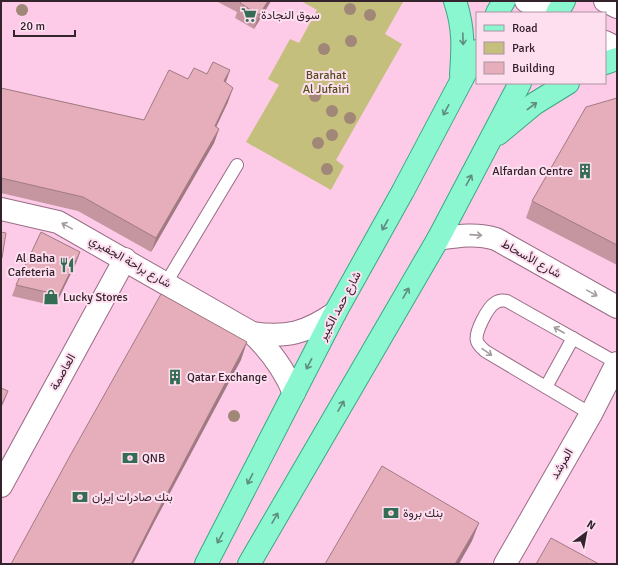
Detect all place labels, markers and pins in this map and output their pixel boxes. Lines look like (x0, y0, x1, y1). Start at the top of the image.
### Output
supermarket icon: سوق النجادة (240, 6, 258, 24)
place label: سوق النجادة (261, 8, 320, 23)
building icon: Alfardan Centre (576, 162, 594, 180)
place label: Alfardan Centre (492, 164, 573, 179)
place label: Al Baha Cafeteria (8, 251, 55, 280)
restaurant icon: Al Baha Cafeteria (58, 256, 76, 274)
shop icon: Lucky Stores (42, 288, 60, 306)
place label: Lucky Stores (63, 290, 128, 305)
building icon: Qatar Exchange (166, 368, 184, 386)
place label: Qatar Exchange (187, 370, 267, 385)
bank icon: QNB (121, 449, 139, 467)
place label: QNB (142, 451, 165, 466)
bank icon: بنك صادرات إيران (71, 488, 89, 506)
place label: بنك صادرات إيران (92, 490, 173, 505)
bank icon: بنك بروة (382, 504, 400, 522)
place label: بنك بروة (403, 506, 443, 521)

